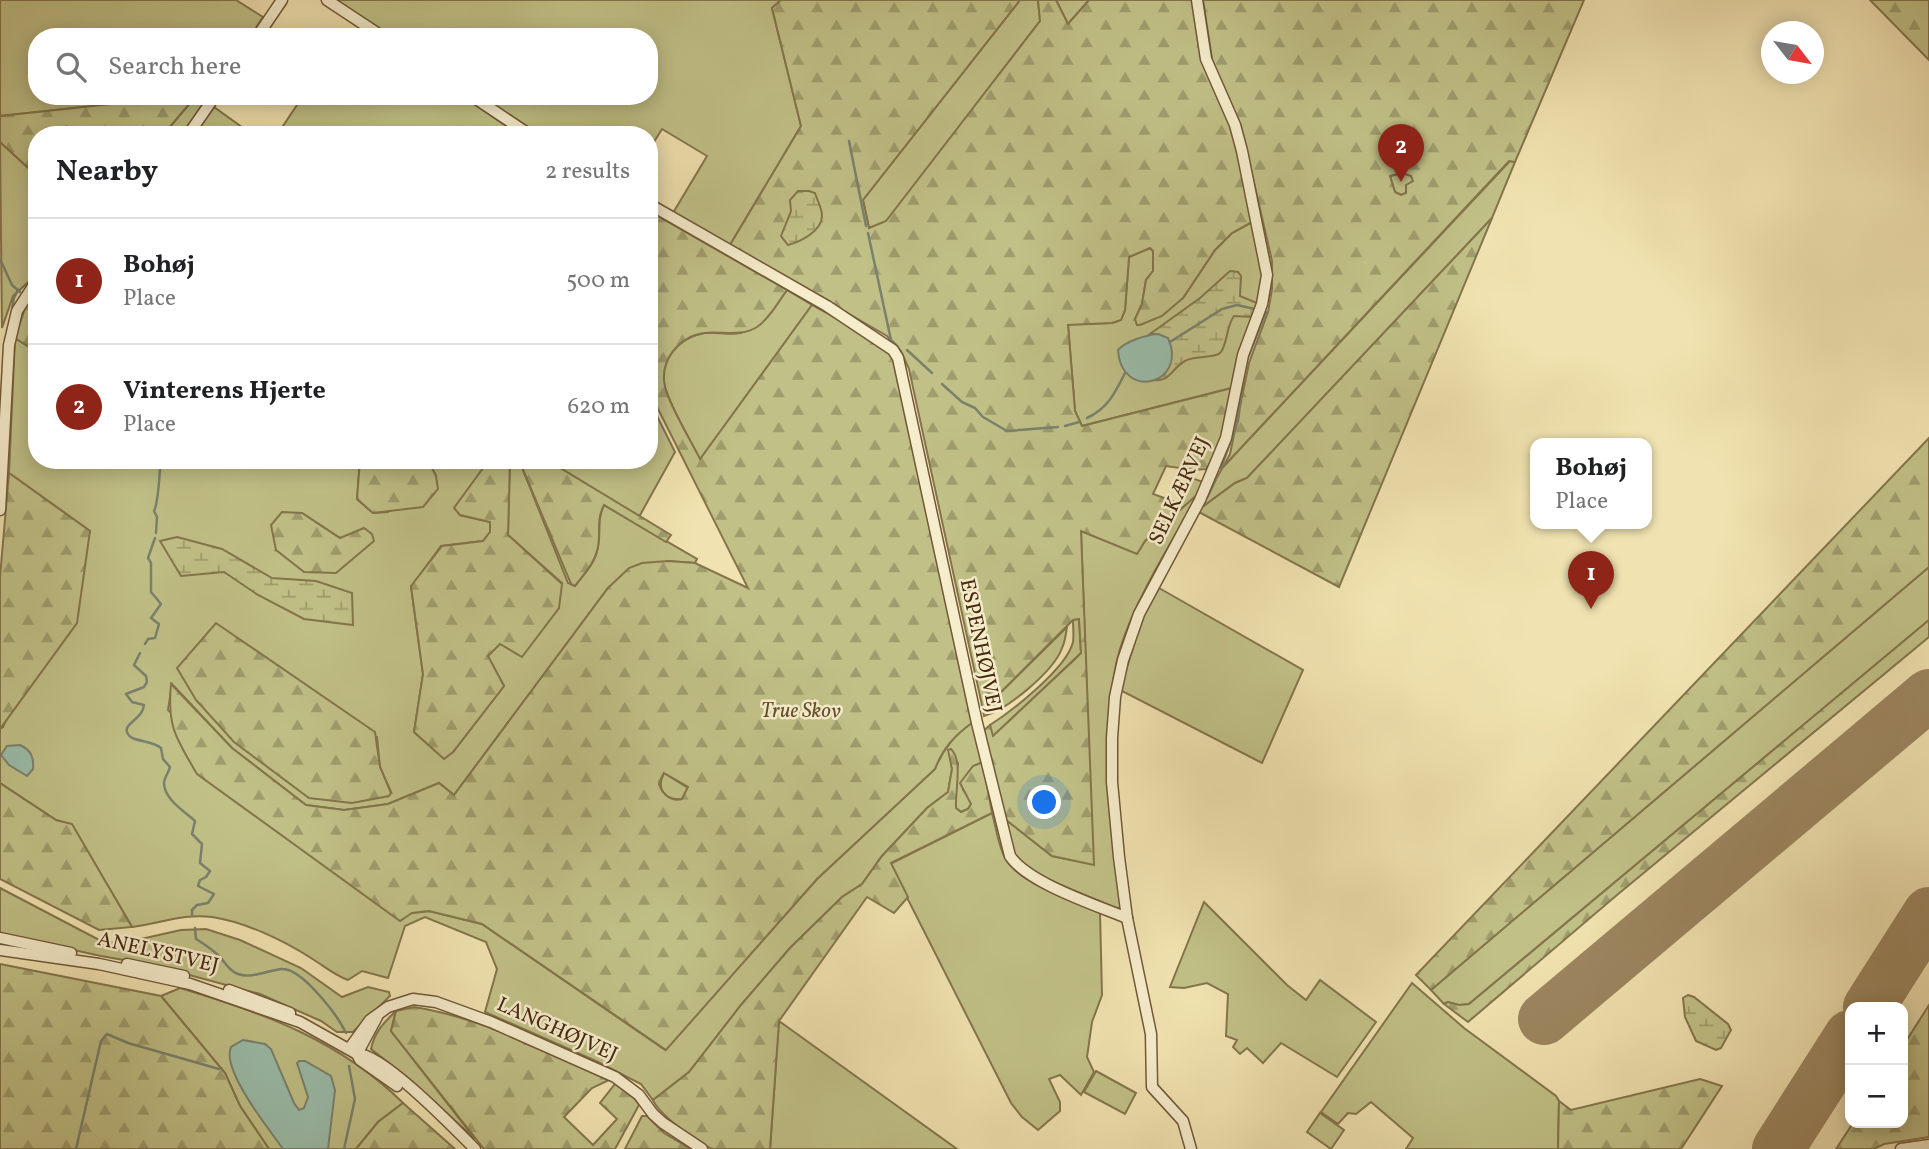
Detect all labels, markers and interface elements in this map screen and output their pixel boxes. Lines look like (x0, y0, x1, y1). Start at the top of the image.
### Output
north arrow (1761, 21, 1824, 84)
search box (28, 28, 658, 105)
icon: search (52, 48, 90, 86)
text: Search here (108, 49, 241, 85)
pin: 2 (1378, 124, 1424, 182)
text: Nearby (56, 151, 158, 193)
text: 2 results (545, 156, 630, 188)
text: Bohøj (123, 247, 195, 283)
text: 1 (74, 265, 84, 297)
text: 500 m (566, 265, 630, 297)
text: Place (123, 283, 176, 315)
text: Vinterens Hjerte (123, 373, 326, 409)
text: 2 (73, 391, 85, 423)
text: 620 m (567, 391, 630, 423)
text: Place (123, 409, 176, 441)
street label: SELKÆRVEJ (1142, 432, 1218, 550)
popup (1530, 438, 1652, 529)
text: Bohøj (1555, 450, 1627, 486)
text: Place (1555, 486, 1608, 518)
pin: 1 (1568, 551, 1614, 609)
street label: ESPENHØJVEJ (952, 576, 1008, 716)
park label: True Skov (761, 697, 841, 726)
your location (1027, 785, 1061, 819)
street label: ANELYSTVEJ (94, 925, 222, 981)
street label: LANGHØJVEJ (492, 990, 622, 1070)
map controls (1845, 1002, 1908, 1128)
button: + (1845, 1002, 1908, 1065)
button: − (1845, 1065, 1908, 1128)

